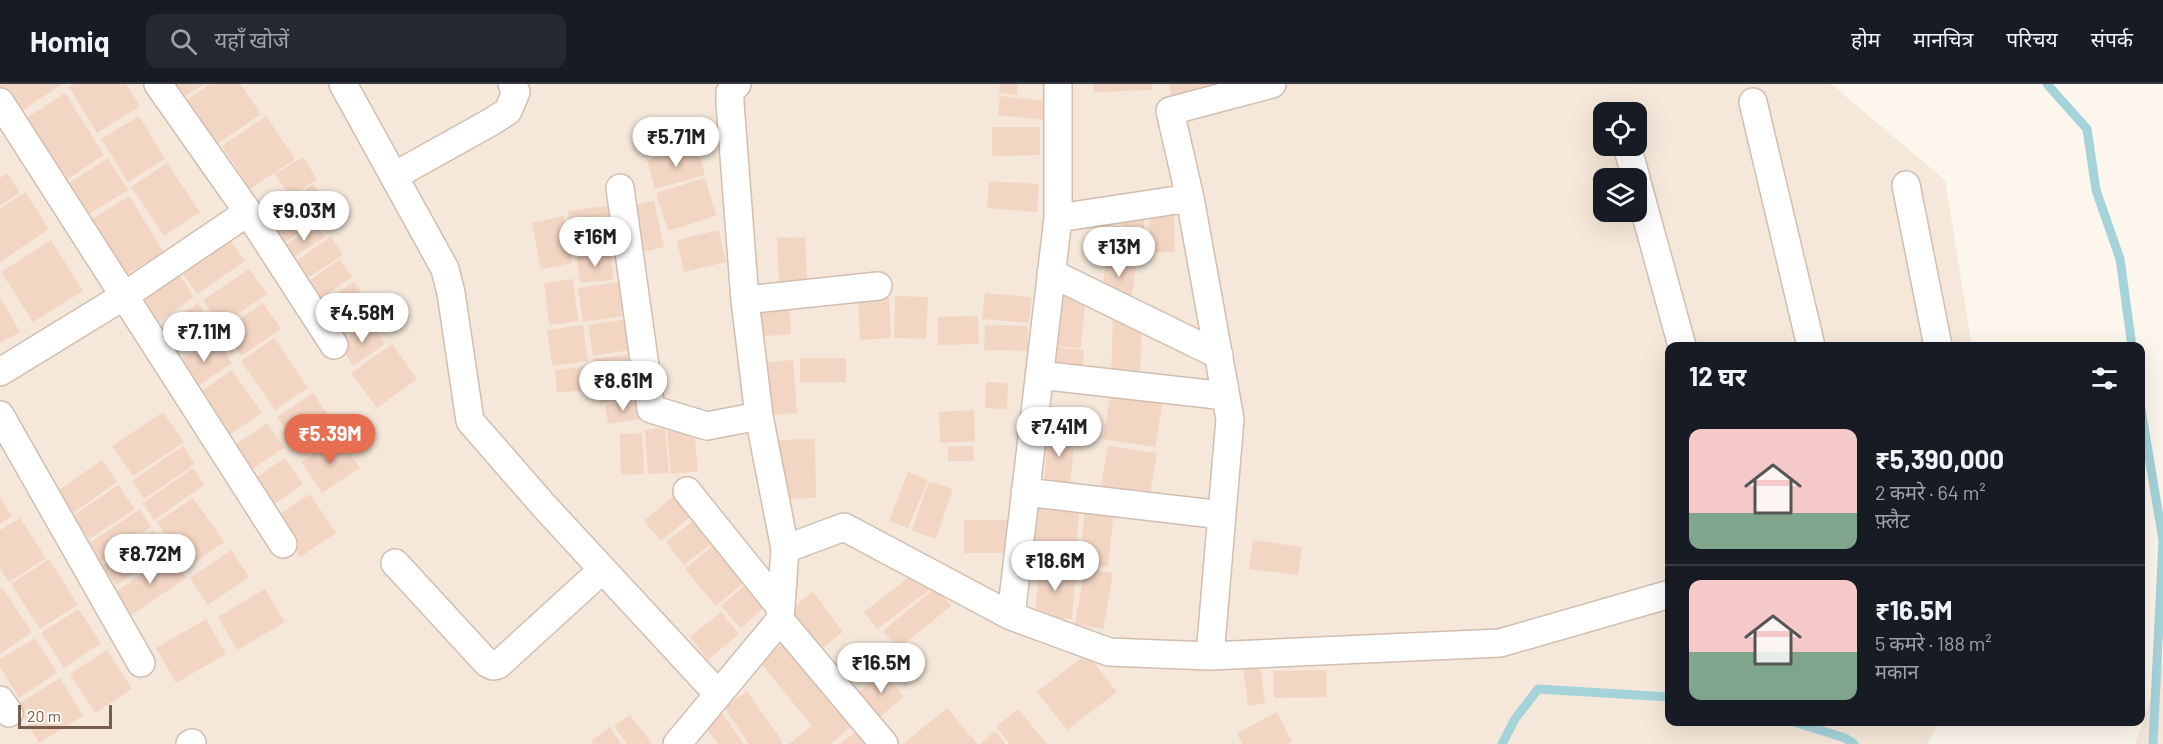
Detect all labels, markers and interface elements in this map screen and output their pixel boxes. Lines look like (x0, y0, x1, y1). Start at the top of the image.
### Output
search box (146, 14, 566, 68)
text: Homiq (30, 24, 110, 58)
icon: search (167, 25, 200, 58)
text: यहाँ खोजें (215, 26, 289, 52)
text: होम (1851, 26, 1880, 51)
text: मानचित्र (1913, 26, 1973, 51)
text: परिचय (2006, 26, 2058, 51)
text: संपर्क (2091, 26, 2133, 51)
map controls (1593, 102, 1647, 222)
button: locate (1593, 102, 1647, 156)
pin: ₹5.71M (627, 117, 725, 168)
text: ₹5.71M (646, 124, 706, 148)
button: layers (1593, 168, 1647, 222)
pin: ₹9.03M (255, 191, 353, 242)
text: ₹9.03M (272, 198, 336, 222)
pin: ₹16M (559, 217, 631, 268)
text: ₹16M (573, 224, 617, 248)
pin: ₹13M (1083, 227, 1155, 278)
text: ₹13M (1097, 234, 1141, 258)
pin: ₹4.58M (313, 293, 411, 344)
text: ₹4.58M (330, 300, 394, 324)
pin: ₹7.11M (155, 312, 253, 363)
text: ₹7.11M (177, 319, 231, 343)
text: 12 घर (1689, 360, 1746, 391)
pin: ₹8.61M (574, 361, 672, 412)
icon: filters (2088, 362, 2121, 395)
text: ₹8.61M (593, 368, 653, 392)
pin: ₹7.41M (1010, 407, 1108, 458)
pin: ₹5.39M (281, 414, 379, 465)
text: ₹7.41M (1031, 414, 1088, 438)
text: ₹5.39M (298, 421, 362, 445)
text: ₹5,390,000 (1875, 443, 2004, 474)
icon: home (1737, 453, 1809, 525)
text: 2 कमरे · 64 m² (1875, 480, 1986, 504)
text: फ़्लैट (1875, 508, 1910, 532)
pin: ₹8.72M (101, 534, 199, 585)
text: ₹8.72M (118, 541, 182, 565)
pin: ₹18.6M (1006, 541, 1104, 592)
text: ₹18.6M (1025, 548, 1085, 572)
text: ₹16.5M (1875, 594, 1953, 625)
icon: home (1737, 604, 1809, 676)
text: 5 कमरे · 188 m² (1875, 631, 1992, 655)
pin: ₹16.5M (832, 643, 930, 694)
text: ₹16.5M (851, 650, 911, 674)
text: मकान (1875, 659, 1919, 683)
scale bar (18, 702, 112, 730)
text: 20 m (27, 706, 61, 725)

